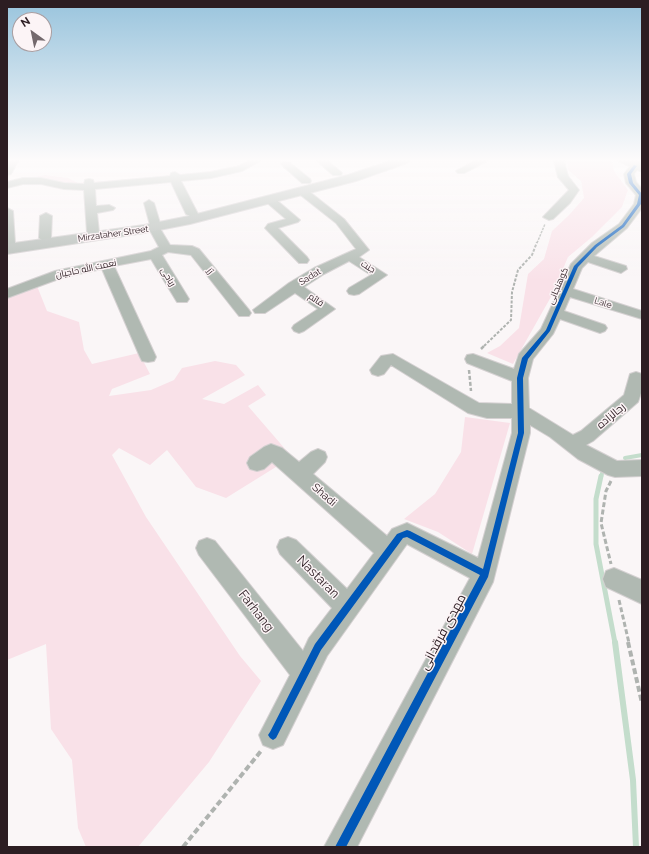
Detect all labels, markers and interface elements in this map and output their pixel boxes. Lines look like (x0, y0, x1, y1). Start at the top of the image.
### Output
north arrow (12, 12, 52, 52)
text: N (19, 15, 33, 30)
street label: Mirzataher Street (77, 224, 149, 244)
street label: نعمت الله حاجیان (55, 257, 117, 281)
street label: جنت (359, 258, 377, 276)
street label: ریاحی (158, 265, 178, 289)
street label: رُز (204, 266, 216, 276)
street label: Sadat (297, 266, 323, 288)
street label: کوهنجانی (545, 266, 571, 306)
street label: قائم (306, 291, 326, 309)
street label: Lale (593, 295, 613, 311)
street label: رجالزاده (594, 400, 628, 432)
street label: Shadi (309, 481, 339, 509)
street label: Nastaran (293, 552, 343, 602)
street label: Farhang (235, 587, 277, 635)
street label: مهدی فرقدانی (416, 591, 470, 673)

